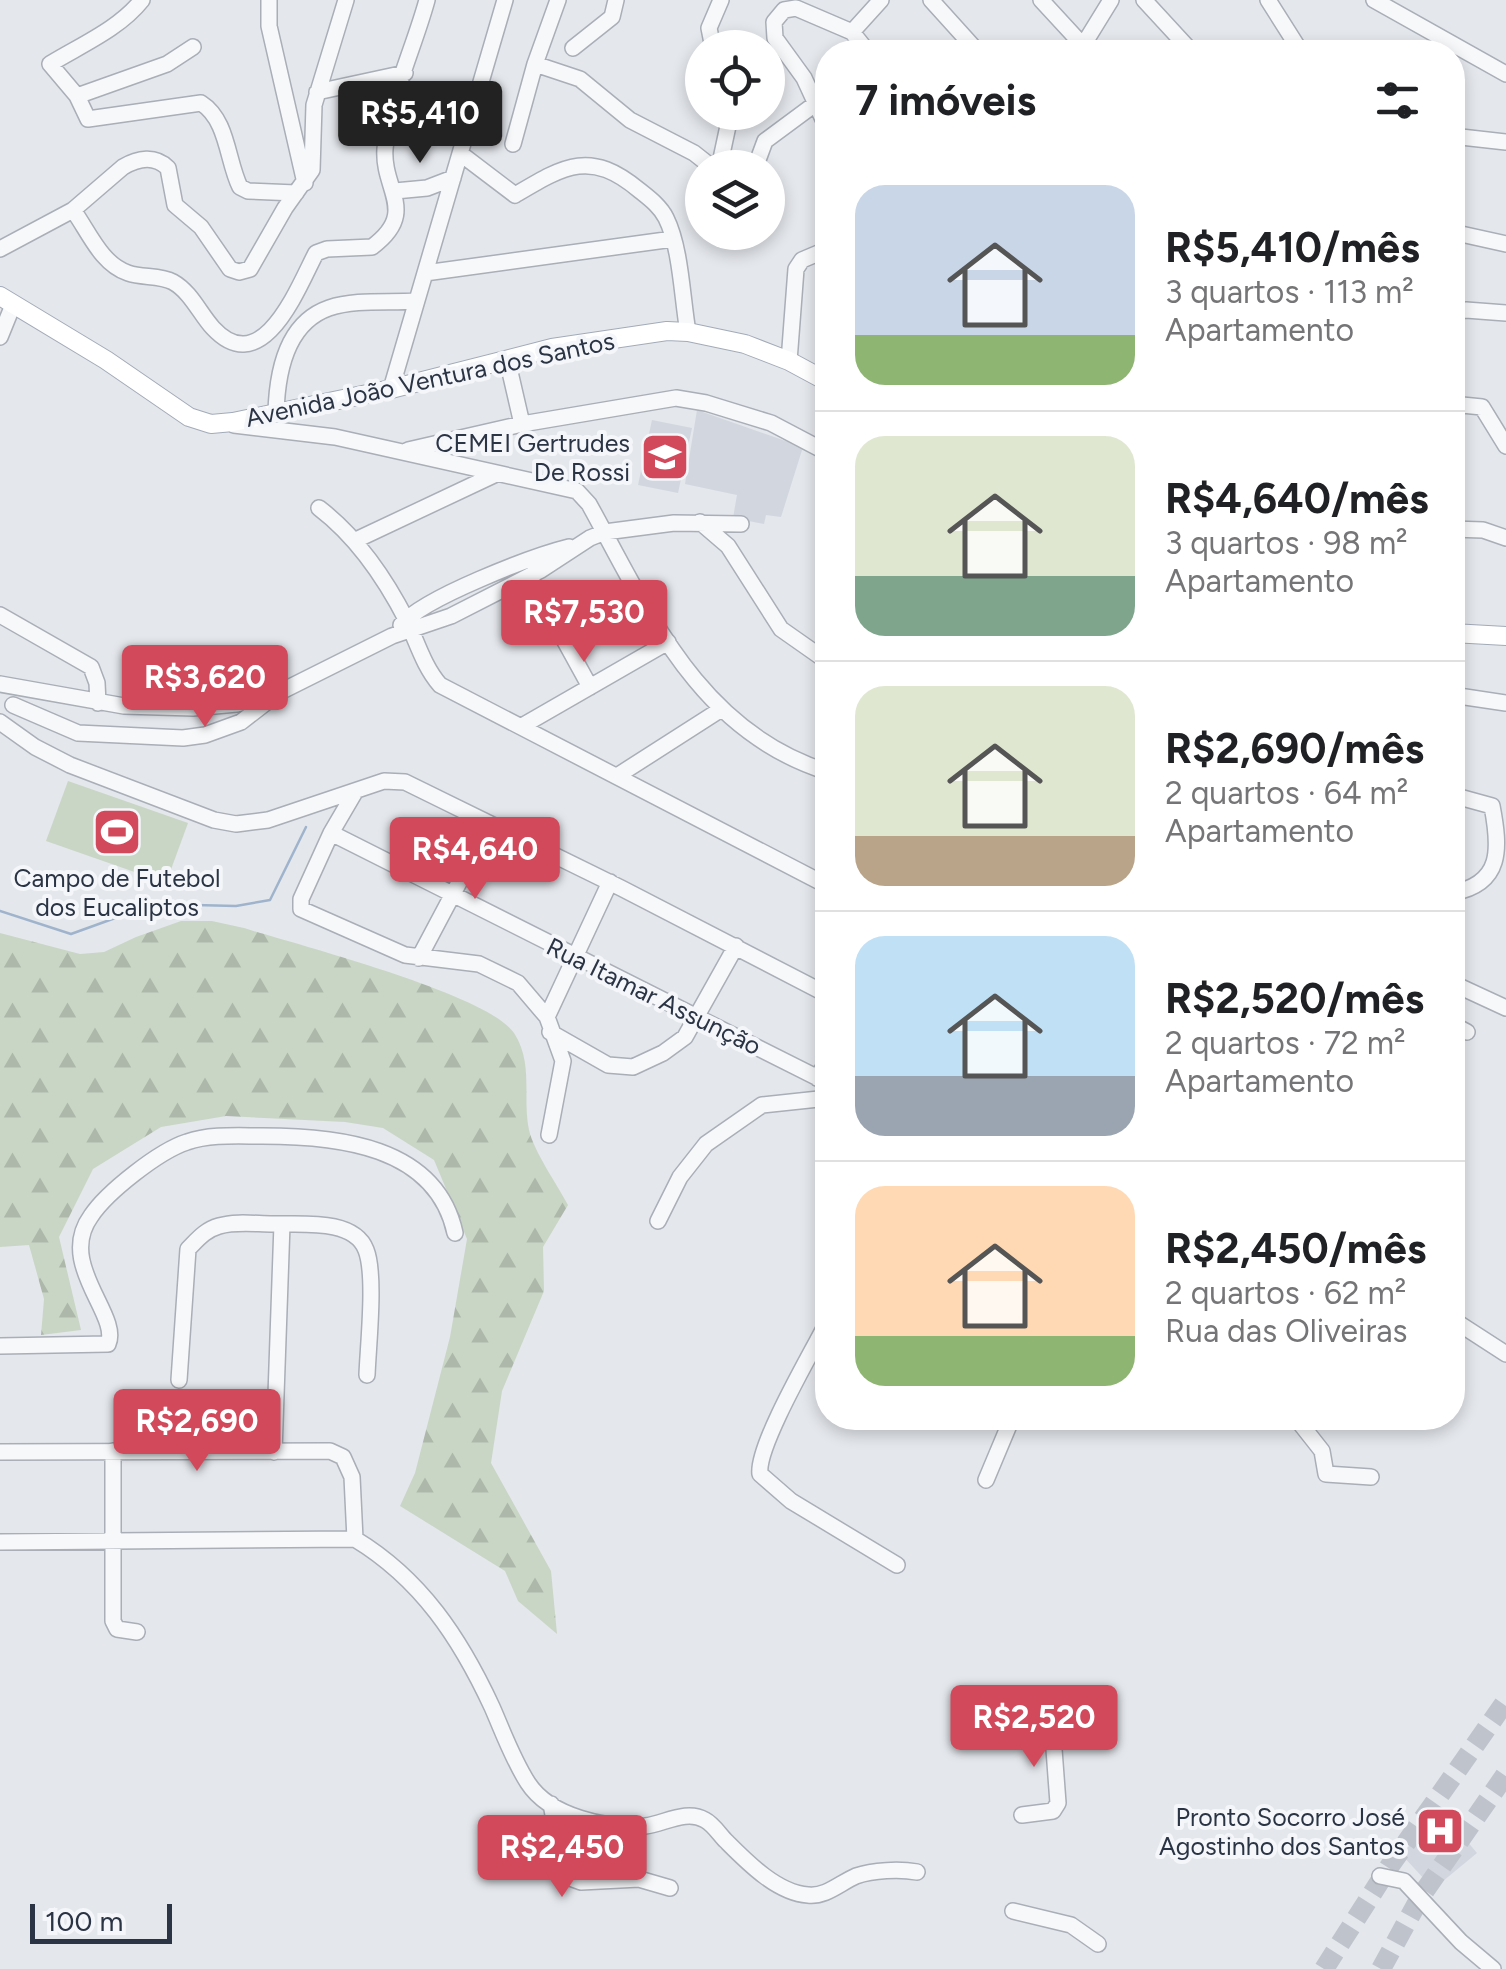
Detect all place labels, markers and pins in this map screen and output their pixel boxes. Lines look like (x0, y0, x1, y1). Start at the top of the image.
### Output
pin: R$5,410 (328, 81, 512, 166)
place label: CEMEI Gertrudes De Rossi (435, 428, 630, 487)
school or university icon: CEMEI Gertrudes De Rossi (639, 431, 691, 483)
pin: R$7,530 (492, 580, 676, 665)
pin: R$3,620 (113, 645, 297, 730)
sports icon: Campo de Futebol dos Eucaliptos (91, 806, 143, 858)
pin: R$4,640 (383, 817, 567, 902)
place label: Campo de Futebol dos Eucaliptos (14, 863, 220, 922)
pin: R$2,690 (105, 1389, 289, 1474)
pin: R$2,520 (942, 1685, 1126, 1770)
place label: Pronto Socorro José Agostinho dos Santos (1159, 1802, 1405, 1861)
hospital icon: Pronto Socorro José Agostinho dos Santos (1414, 1805, 1466, 1857)
pin: R$2,450 (470, 1815, 654, 1900)

